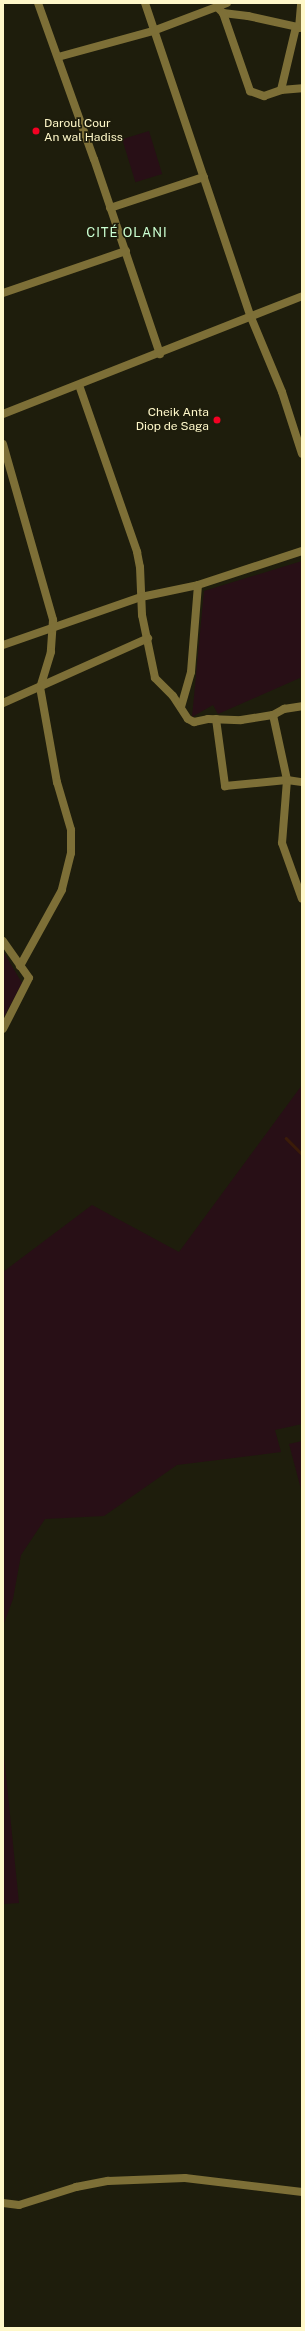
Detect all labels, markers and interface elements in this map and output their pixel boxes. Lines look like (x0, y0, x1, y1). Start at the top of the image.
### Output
place label: Daroul Cour An wal Hadiss (44, 117, 123, 145)
marker: Daroul Cour An wal Hadiss (31, 126, 41, 136)
district label: CITÉ OLANI (86, 225, 168, 241)
place label: Cheik Anta Diop de Saga (135, 406, 209, 434)
marker: Cheik Anta Diop de Saga (212, 415, 222, 425)

